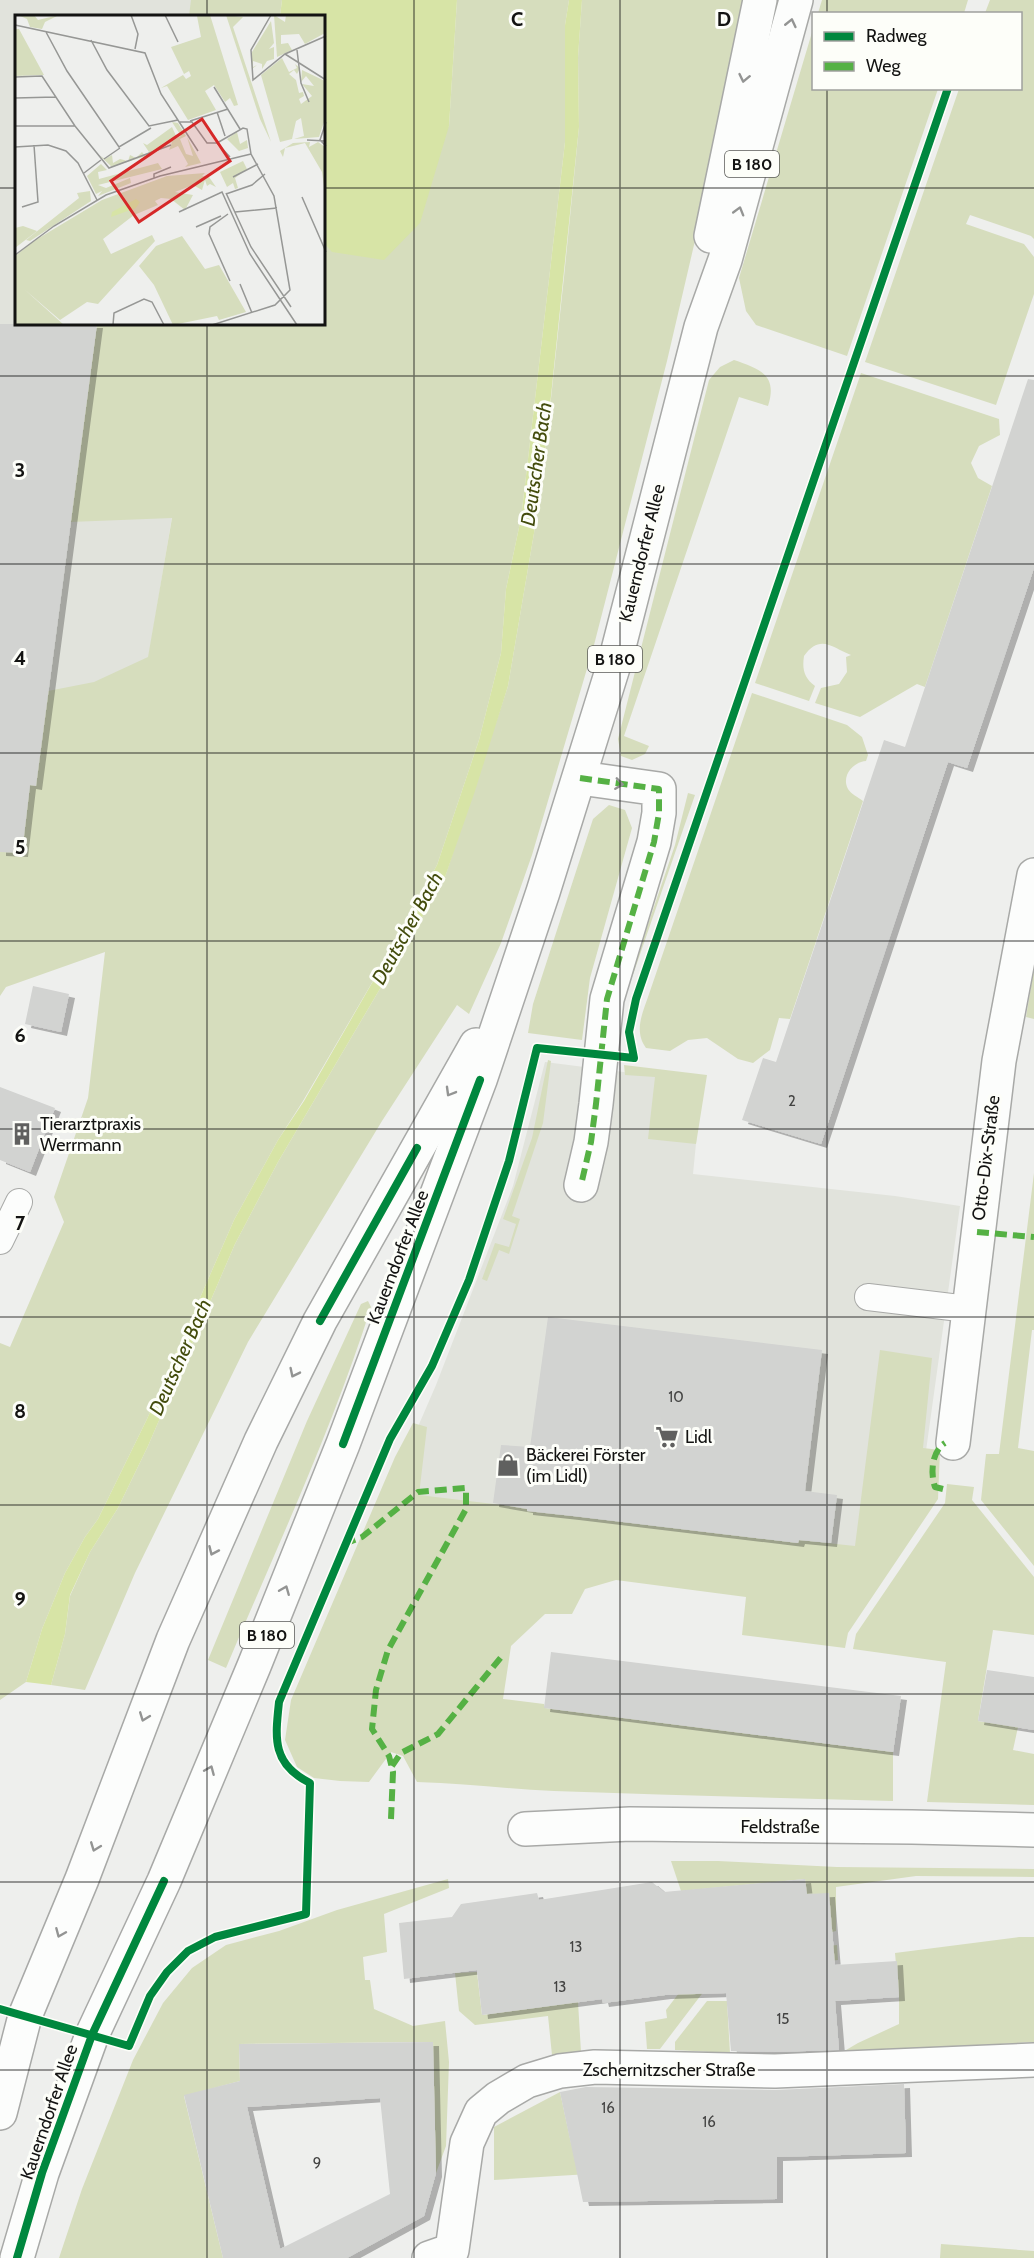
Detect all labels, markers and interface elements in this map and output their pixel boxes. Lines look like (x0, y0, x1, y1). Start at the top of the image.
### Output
text: C (511, 7, 523, 31)
text: D (717, 7, 731, 31)
legend (812, 12, 1022, 90)
inset map (15, 15, 326, 326)
one-way arrow (784, 19, 797, 29)
text: Radweg (866, 25, 928, 47)
text: Weg (866, 55, 902, 77)
one-way arrow (738, 73, 751, 83)
road number: B 180 (725, 151, 779, 177)
one-way arrow (732, 206, 744, 217)
water label: Deutscher Bach (515, 401, 557, 527)
text: 3 (15, 458, 25, 482)
street label: Kauerndorfer Allee (614, 482, 670, 624)
text: 4 (14, 646, 26, 670)
road number: B 180 (588, 646, 642, 672)
one-way arrow (615, 777, 624, 789)
text: 5 (15, 835, 25, 859)
water label: Deutscher Bach (366, 868, 448, 988)
text: 6 (14, 1023, 26, 1047)
one-way arrow (445, 1086, 457, 1096)
house number: 2 (788, 1092, 796, 1110)
street label: Otto-Dix-Straße (967, 1094, 1005, 1222)
place label: Tierarztpraxis Werrmann (40, 1113, 141, 1156)
building icon: Tierarztpraxis Werrmann (9, 1121, 35, 1147)
street label: Kauerndorfer Allee (362, 1187, 434, 1327)
text: 7 (15, 1211, 26, 1235)
water label: Deutscher Bach (144, 1295, 216, 1419)
one-way arrow (290, 1367, 301, 1378)
house number: 10 (668, 1388, 684, 1406)
text: 8 (14, 1399, 26, 1423)
supermarket icon: Lidl (654, 1424, 680, 1450)
place label: Lidl (685, 1426, 713, 1448)
place label: Bäckerei Förster (im Lidl) (526, 1444, 646, 1487)
shop icon: Bäckerei Förster (im Lidl) (495, 1452, 521, 1478)
one-way arrow (208, 1544, 220, 1555)
one-way arrow (278, 1585, 290, 1596)
text: 9 (14, 1587, 26, 1611)
road number: B 180 (240, 1622, 294, 1648)
one-way arrow (138, 1712, 151, 1722)
one-way arrow (203, 1765, 215, 1776)
street label: Feldstraße (740, 1816, 820, 1838)
one-way arrow (90, 1840, 102, 1851)
one-way arrow (55, 1927, 67, 1938)
house number: 13 (569, 1938, 583, 1956)
house number: 13 (553, 1978, 567, 1996)
house number: 15 (776, 2010, 790, 2028)
street label: Kauerndorfer Allee (16, 2042, 82, 2182)
street label: Zschernitzscher Straße (583, 2059, 755, 2081)
house number: 16 (601, 2099, 615, 2117)
house number: 16 (702, 2113, 716, 2131)
house number: 9 (313, 2154, 321, 2172)

